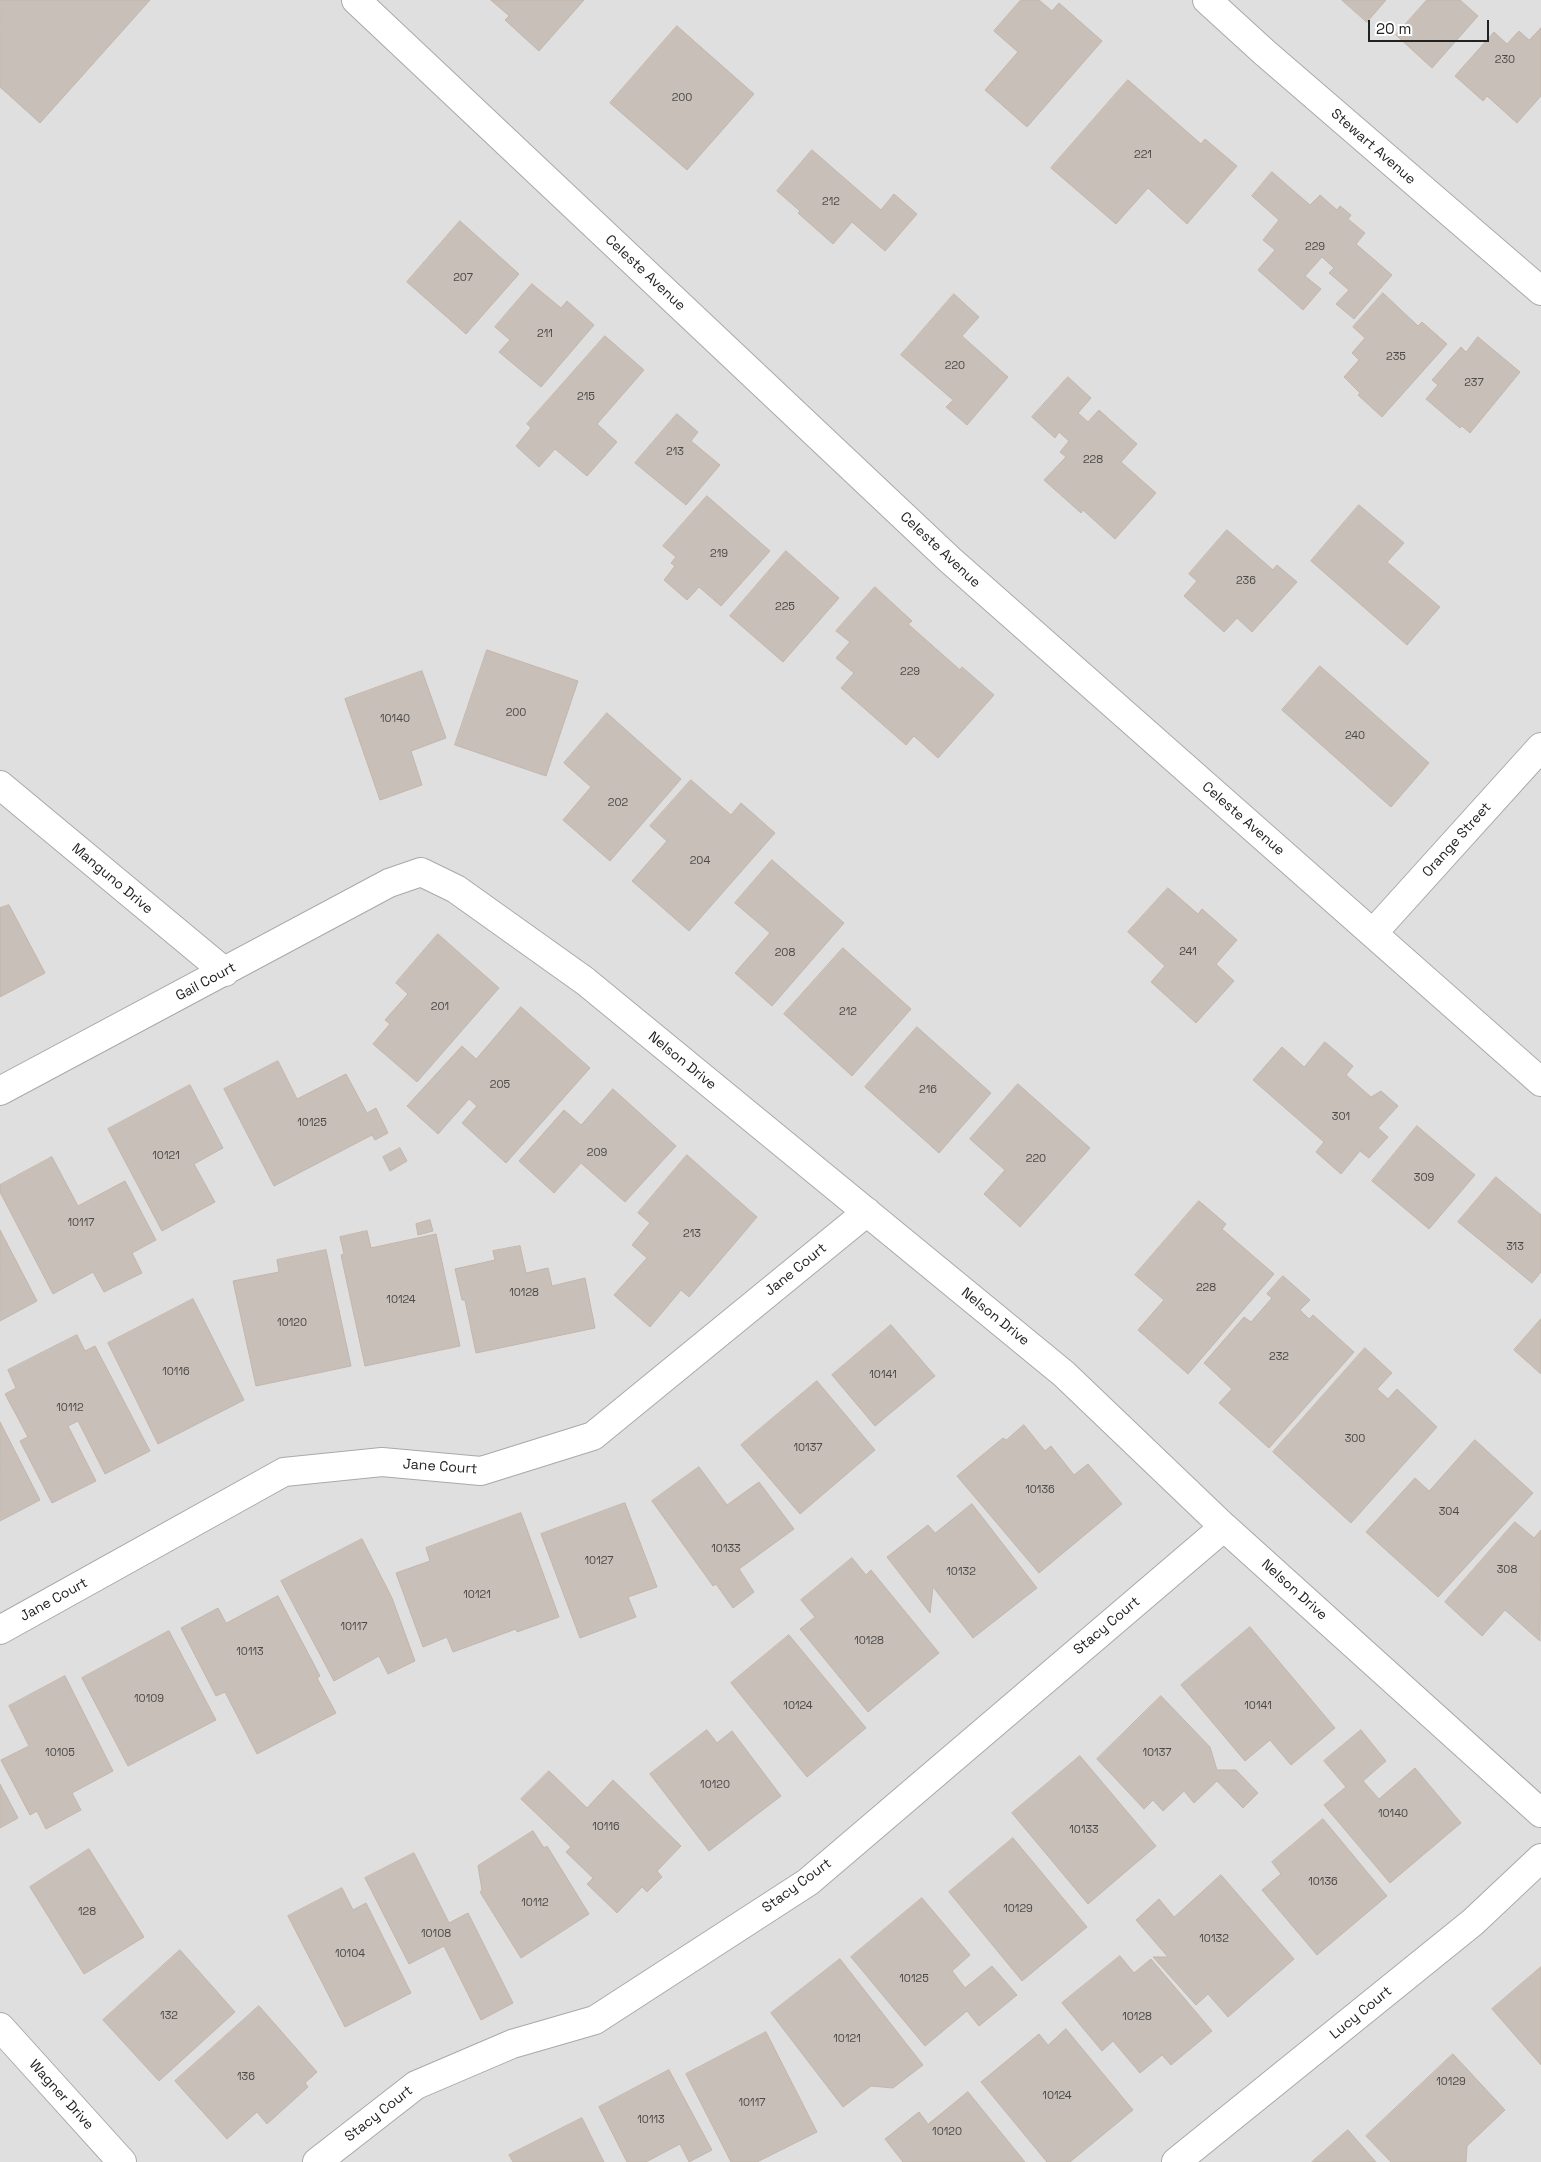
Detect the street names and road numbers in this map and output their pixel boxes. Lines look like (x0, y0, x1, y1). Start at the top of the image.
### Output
street label: Stewart Avenue (1327, 106, 1419, 188)
street label: Celeste Avenue (601, 231, 689, 315)
street label: Celeste Avenue (896, 508, 984, 592)
street label: Celeste Avenue (1198, 779, 1288, 859)
street label: Orange Street (1419, 799, 1495, 881)
street label: Manguno Drive (68, 840, 156, 918)
street label: Gail Court (173, 959, 239, 1005)
street label: Nelson Drive (645, 1028, 719, 1094)
street label: Jane Court (762, 1240, 830, 1300)
street label: Nelson Drive (958, 1284, 1032, 1350)
street label: Jane Court (402, 1456, 478, 1478)
street label: Nelson Drive (1258, 1556, 1330, 1624)
street label: Jane Court (17, 1575, 91, 1625)
street label: Stacy Court (1070, 1593, 1144, 1659)
street label: Stacy Court (759, 1855, 835, 1917)
street label: Lucy Court (1327, 1983, 1395, 2043)
street label: Wagner Drive (25, 2057, 97, 2133)
street label: Stacy Court (342, 2082, 416, 2146)

